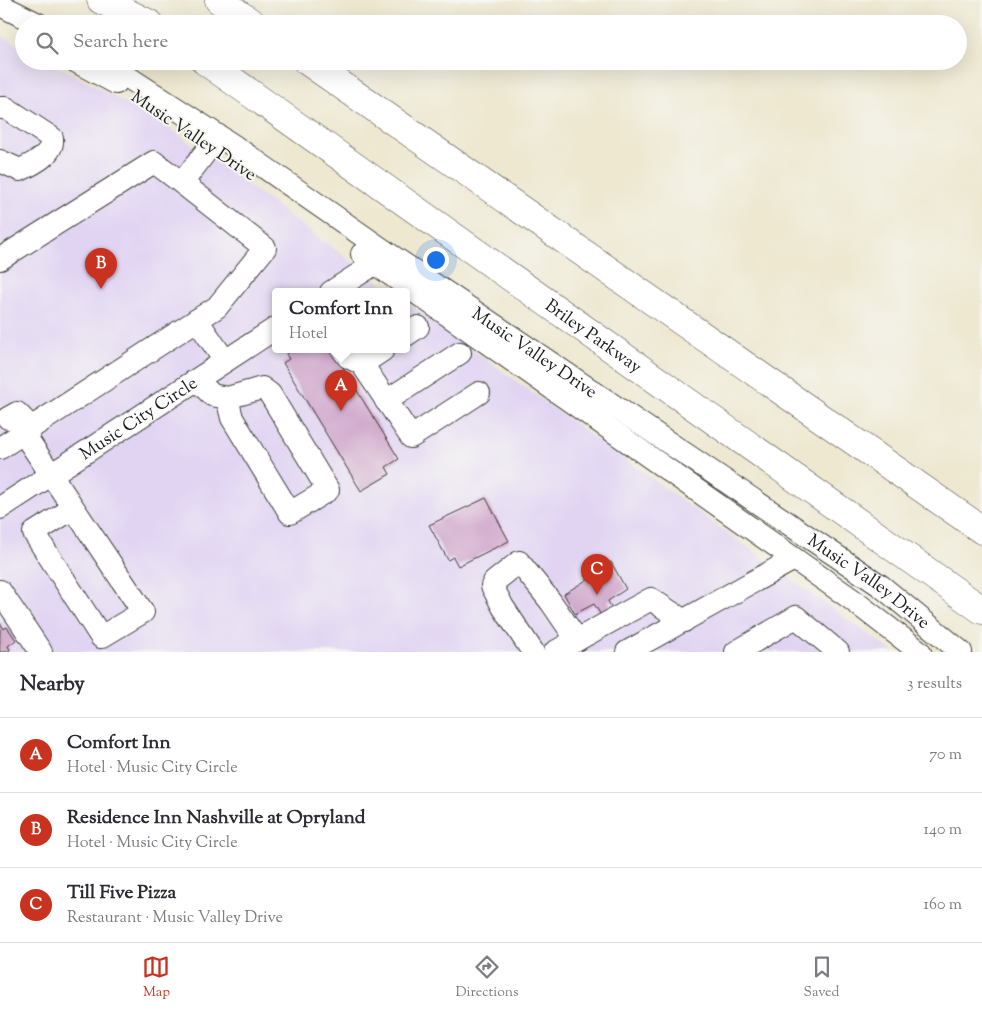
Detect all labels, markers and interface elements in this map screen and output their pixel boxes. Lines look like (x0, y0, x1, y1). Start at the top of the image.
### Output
search box (15, 15, 967, 70)
icon: search (33, 29, 61, 57)
text: Search here (73, 29, 168, 56)
street label: Music Valley Drive (125, 85, 261, 188)
your location (423, 247, 449, 273)
pin: B (85, 248, 117, 289)
popup (272, 288, 410, 353)
street label: Briley Parkway (539, 294, 647, 381)
text: Comfort Inn (289, 296, 393, 323)
street label: Music Valley Drive (466, 302, 602, 406)
text: Hotel (289, 323, 328, 346)
pin: A (325, 370, 357, 411)
street label: Music City Circle (75, 371, 204, 468)
street label: Music Valley Drive (801, 529, 935, 636)
pin: C (581, 554, 613, 595)
text: Nearby (20, 670, 85, 700)
text: 3 results (907, 673, 962, 696)
text: Comfort Inn (67, 730, 171, 757)
text: A (30, 744, 43, 767)
text: 70 m (929, 744, 962, 767)
text: Hotel · Music City Circle (67, 757, 238, 780)
text: Residence Inn Nashville at Opryland (67, 805, 365, 832)
text: B (31, 819, 41, 842)
text: 140 m (924, 819, 962, 842)
text: Hotel · Music City Circle (67, 832, 238, 855)
text: Till Five Pizza (67, 880, 176, 907)
text: C (30, 894, 42, 917)
text: 160 m (924, 894, 962, 917)
text: Restaurant · Music Valley Drive (67, 907, 283, 930)
tab: Map (142, 953, 170, 1003)
tab: Directions (455, 953, 519, 1003)
tab: Saved (804, 953, 839, 1003)

